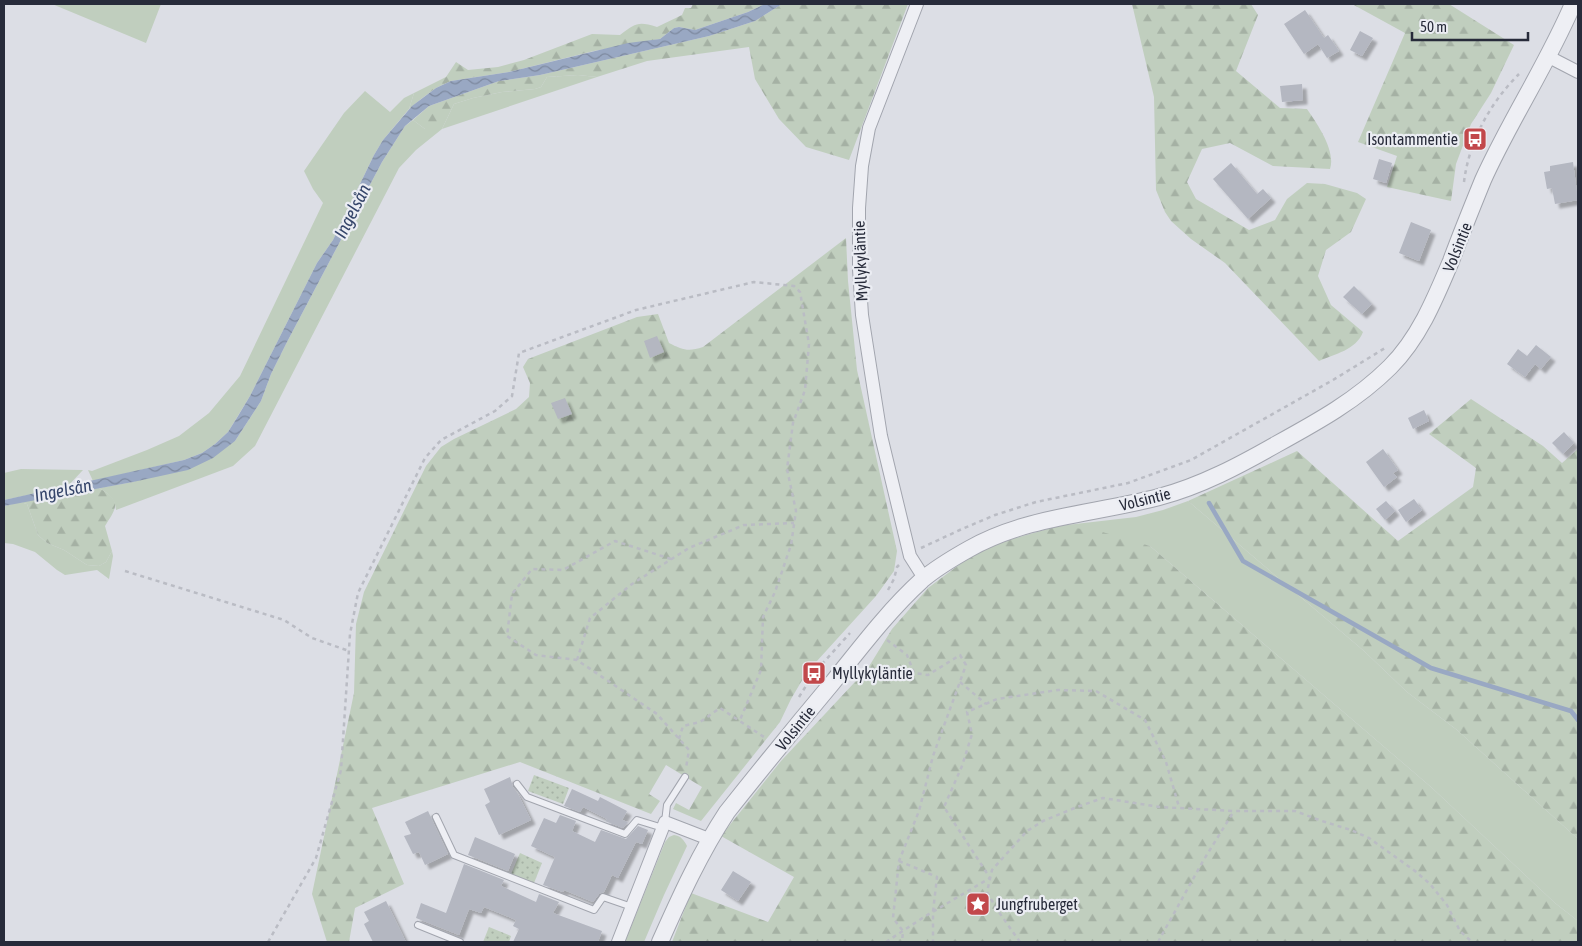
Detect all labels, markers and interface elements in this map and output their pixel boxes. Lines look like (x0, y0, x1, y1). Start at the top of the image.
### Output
scale bar (1412, 10, 1528, 42)
text: 50 m (1420, 18, 1447, 35)
bus stop icon: Isontammentie (1462, 126, 1488, 152)
place label: Isontammentie (1367, 130, 1458, 148)
water label: Ingelsån (330, 180, 375, 242)
street label: Myllykyläntie (850, 220, 871, 302)
street label: Volsintie (1439, 220, 1475, 274)
water label: Ingelsån (33, 474, 94, 506)
street label: Volsintie (1118, 484, 1172, 514)
bus stop icon: Myllykyläntie (801, 660, 827, 686)
place label: Myllykyläntie (832, 664, 913, 683)
street label: Volsintie (772, 702, 818, 754)
place icon: Jungfruberget (965, 891, 991, 917)
place label: Jungfruberget (996, 895, 1078, 914)

